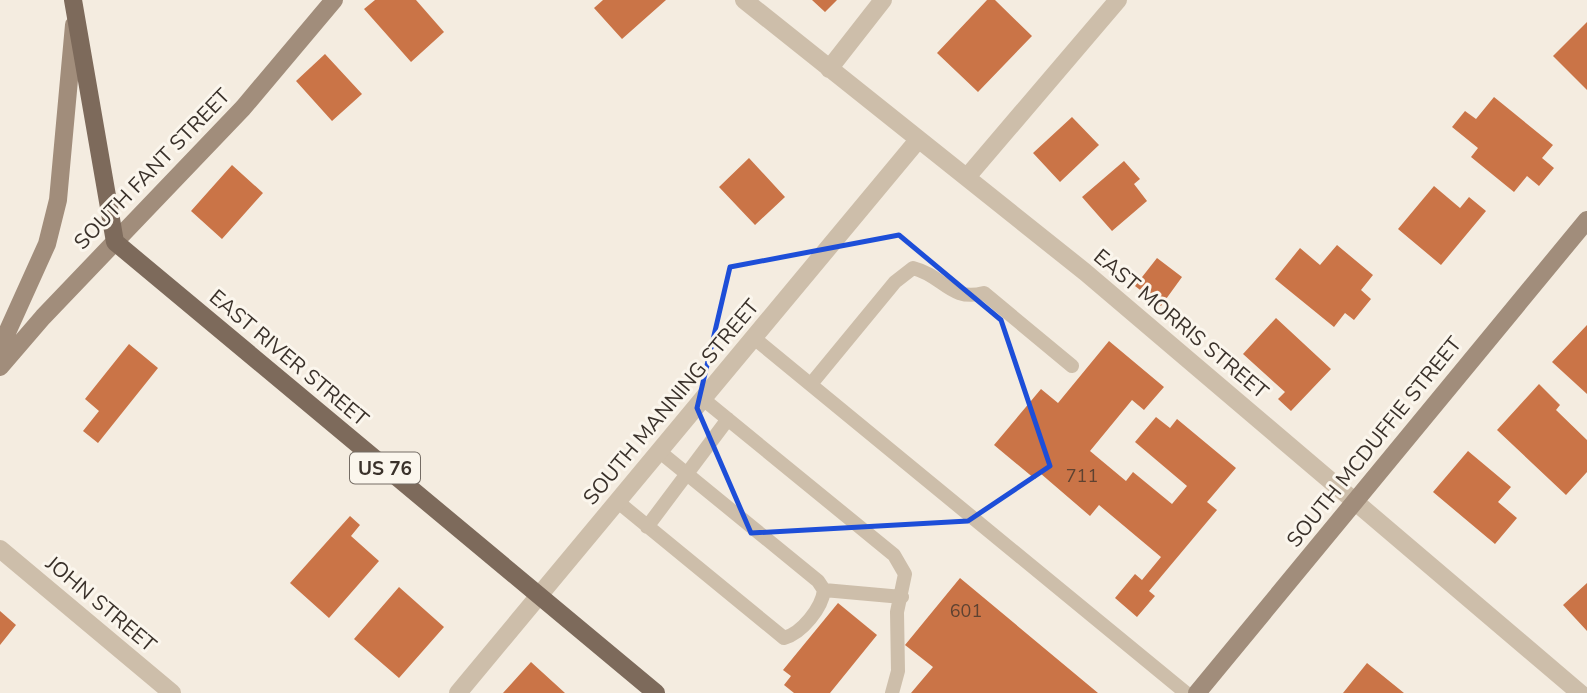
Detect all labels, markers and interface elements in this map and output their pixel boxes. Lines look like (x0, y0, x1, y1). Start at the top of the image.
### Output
street label: SOUTH FANT STREET (68, 82, 237, 256)
street label: EAST MORRIS STREET (1088, 243, 1274, 406)
street label: EAST RIVER STREET (204, 283, 375, 433)
street label: SOUTH MANNING STREET (577, 293, 766, 511)
street label: SOUTH MCDUFFIE STREET (1280, 331, 1468, 553)
road number: US 76 (350, 453, 420, 484)
house number: 711 (1066, 464, 1098, 488)
street label: JOHN STREET (39, 549, 162, 659)
house number: 601 (950, 599, 982, 623)

